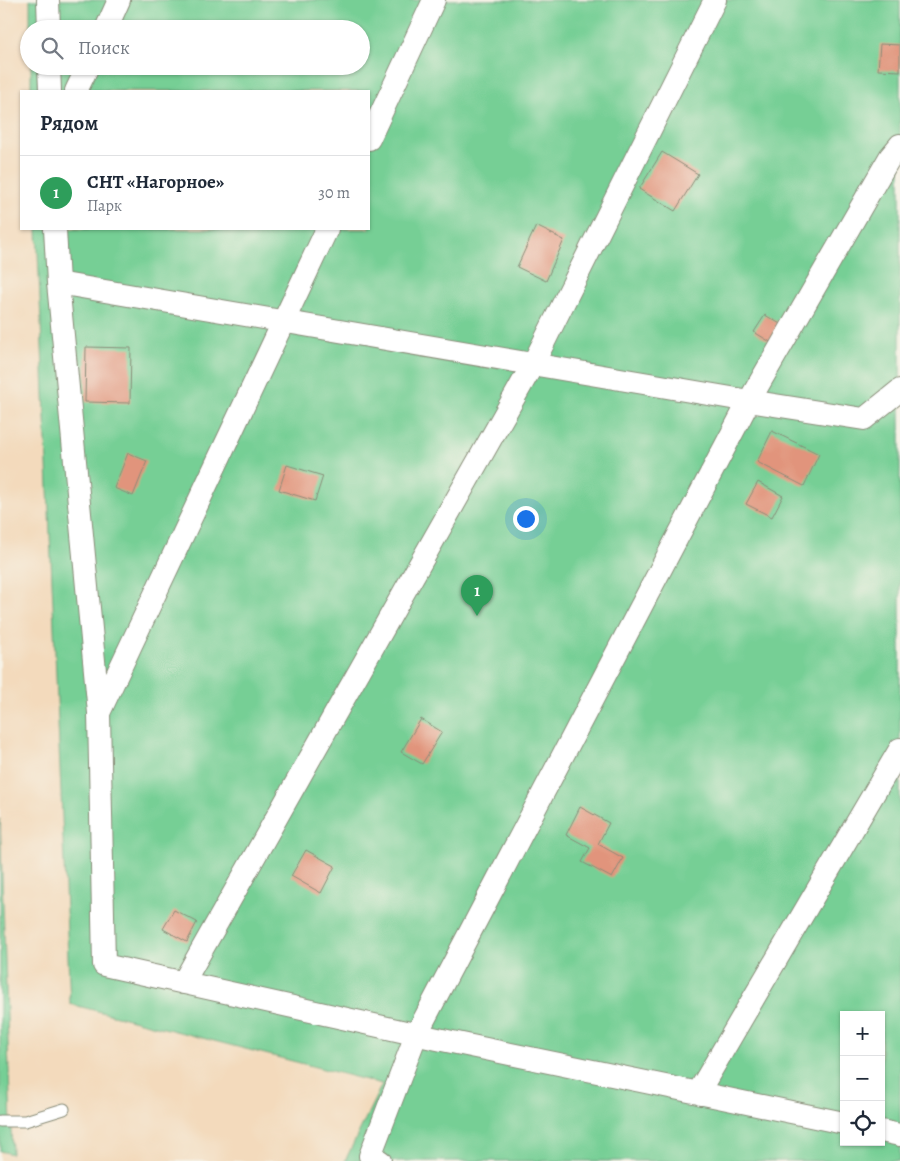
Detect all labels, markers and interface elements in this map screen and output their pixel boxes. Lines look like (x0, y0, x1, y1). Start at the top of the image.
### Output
search box (20, 20, 370, 75)
icon: search (38, 34, 66, 62)
text: Поиск (78, 35, 130, 61)
text: Рядом (40, 109, 98, 137)
text: СНТ «Нагорное» (87, 169, 224, 195)
text: 1 (53, 182, 59, 204)
text: 30 m (318, 182, 350, 204)
text: Парк (87, 195, 122, 217)
your location (513, 506, 539, 532)
pin: 1 (461, 575, 493, 616)
map controls (840, 1011, 885, 1146)
button: + (840, 1011, 885, 1056)
button: − (840, 1056, 885, 1101)
button: locate (840, 1101, 885, 1146)

